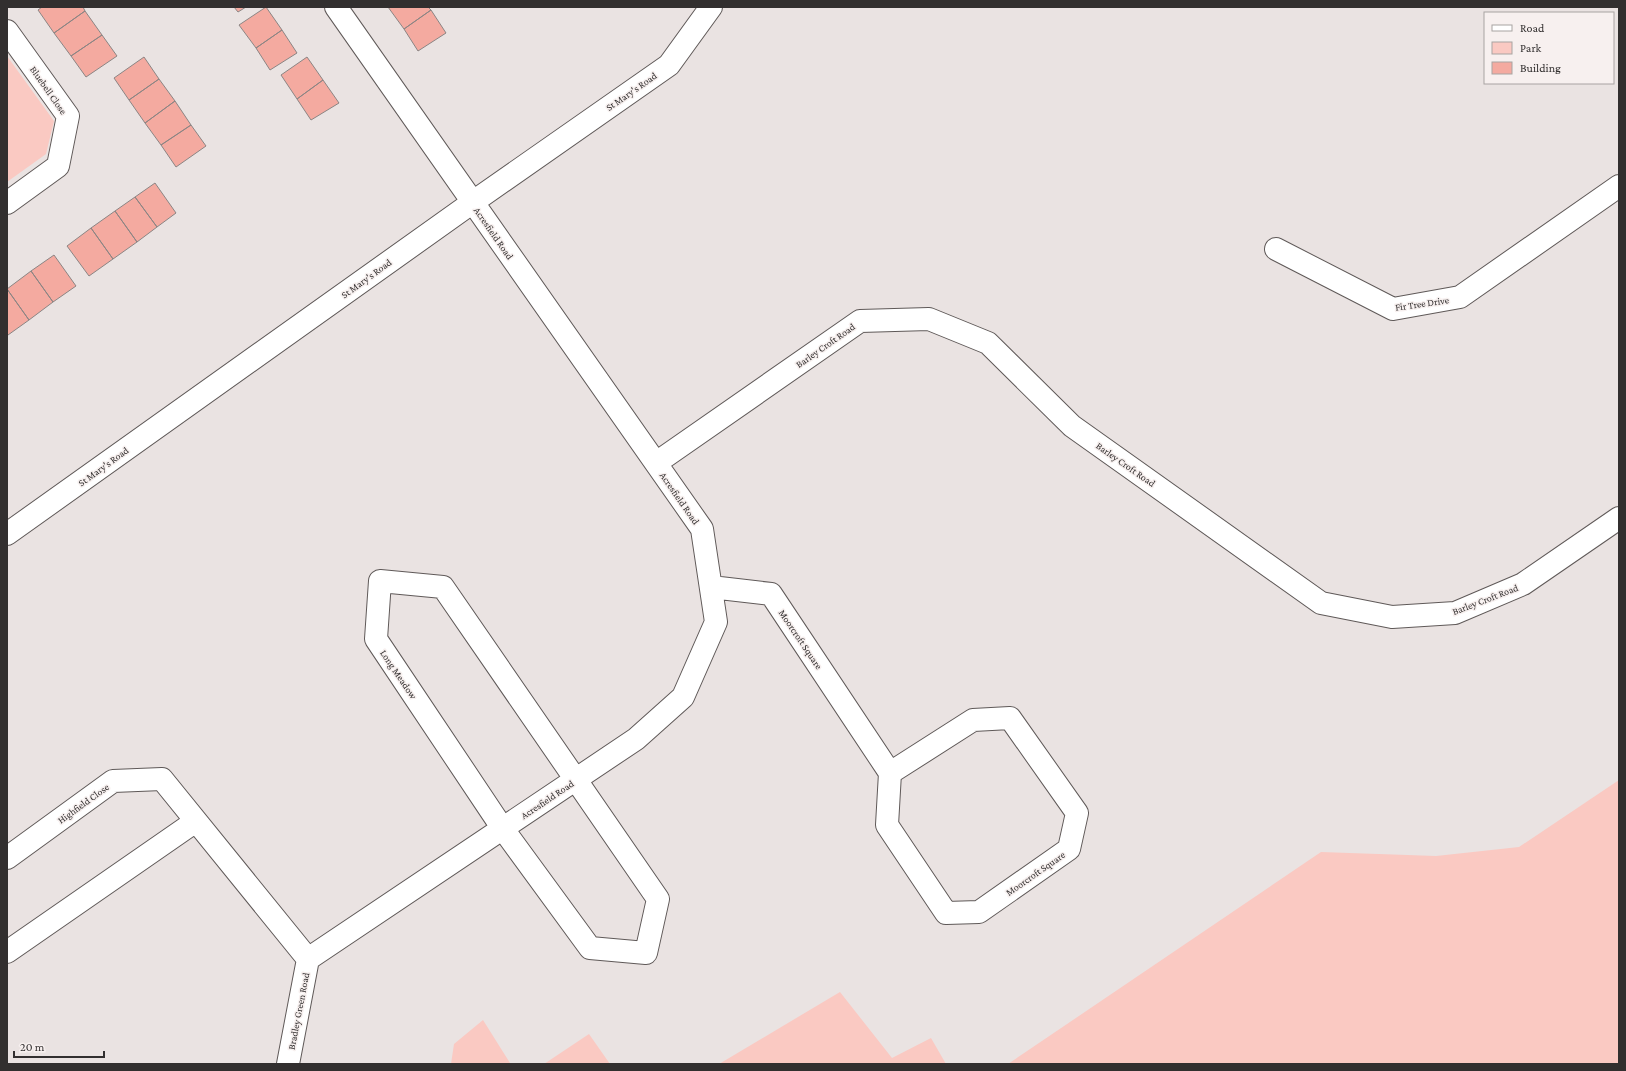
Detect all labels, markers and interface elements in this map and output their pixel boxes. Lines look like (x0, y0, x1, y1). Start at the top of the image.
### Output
legend (1484, 12, 1614, 84)
text: Road (1520, 21, 1545, 35)
text: Park (1520, 41, 1542, 55)
text: Building (1520, 61, 1561, 75)
street label: Bluebell Close (28, 64, 70, 117)
street label: St Mary's Road (604, 69, 659, 113)
street label: Acresfield Road (472, 205, 516, 262)
street label: St Mary's Road (339, 256, 394, 300)
street label: Fir Tree Drive (1395, 294, 1450, 313)
street label: Barley Croft Road (794, 320, 858, 370)
street label: Barley Croft Road (1094, 440, 1158, 489)
street label: St Mary's Road (76, 444, 131, 488)
street label: Acresfield Road (658, 470, 702, 527)
street label: Barley Croft Road (1451, 582, 1520, 617)
street label: Moorcroft Square (777, 607, 825, 672)
street label: Long Meadow (378, 648, 419, 701)
street label: Acresfield Road (519, 777, 576, 821)
street label: Highfield Close (56, 781, 112, 826)
street label: Moorcroft Square (1004, 849, 1067, 898)
street label: Bradley Green Road (286, 971, 311, 1051)
scale bar (14, 1033, 104, 1059)
text: 20 m (20, 1040, 45, 1054)

